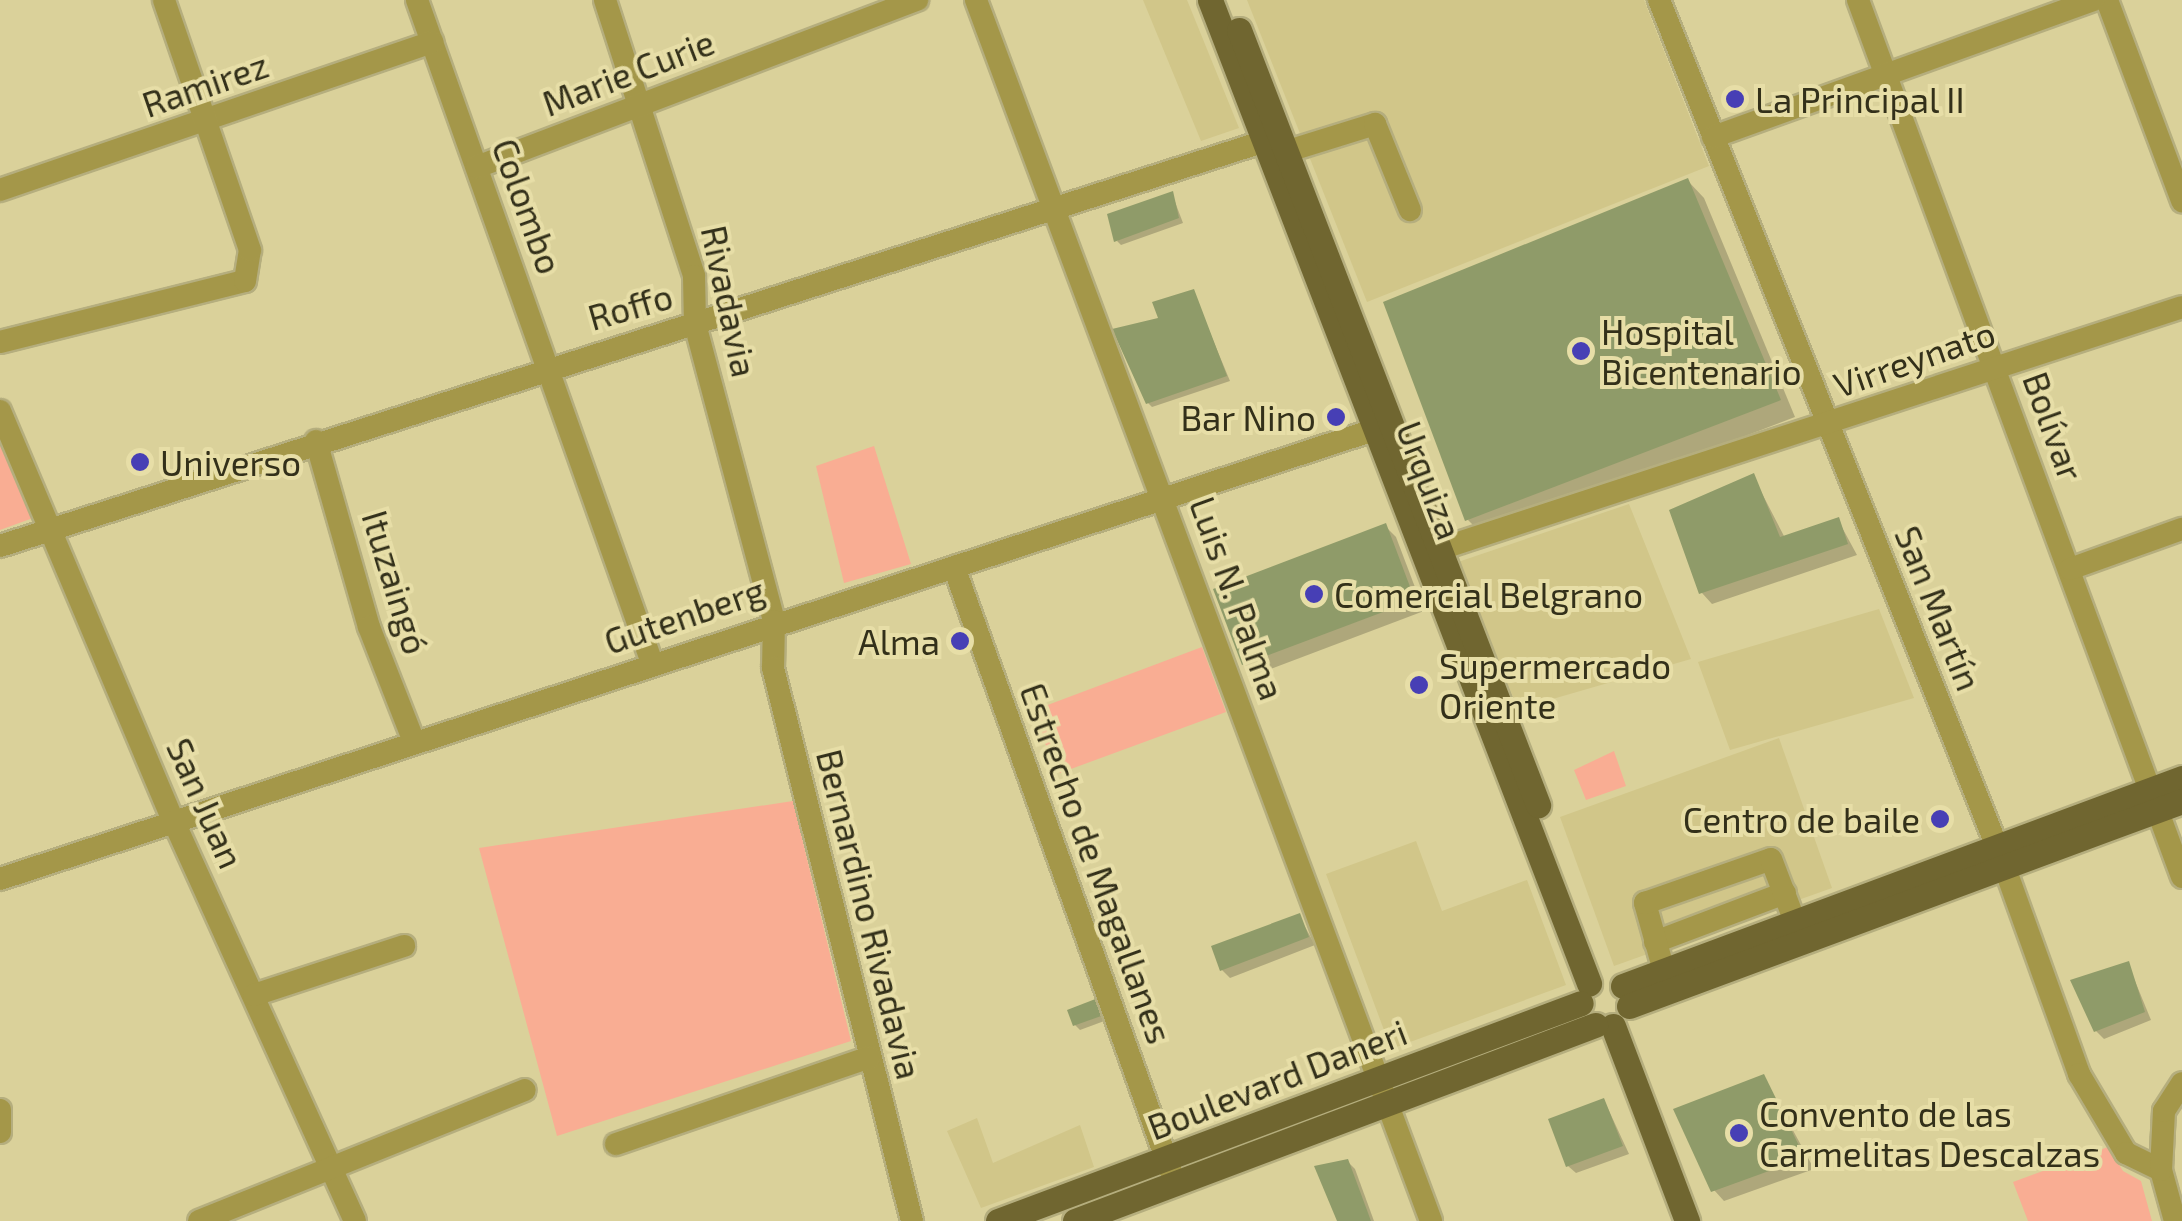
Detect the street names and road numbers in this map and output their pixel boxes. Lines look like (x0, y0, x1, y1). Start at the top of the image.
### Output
street label: Marie Curie (536, 20, 720, 124)
street label: Ramirez (137, 43, 273, 125)
street label: Colombo (484, 133, 572, 279)
street label: Rivadavia (693, 222, 767, 380)
street label: Roffo (583, 274, 677, 338)
street label: Virreynato (1828, 311, 2000, 405)
street label: Bolívar (2015, 366, 2093, 486)
street label: Urquiza (1388, 415, 1472, 545)
street label: Luis N. Palma (1182, 491, 1294, 705)
street label: Ituzaingó (354, 505, 438, 659)
street label: San Martín (1887, 520, 1991, 696)
street label: Gutenberg (598, 568, 770, 662)
street label: Estrecho de Magallanes (1012, 677, 1182, 1049)
street label: San Juan (159, 731, 253, 875)
street label: Bernardino Rivadavia (809, 745, 931, 1083)
street label: Boulevard Daneri (1142, 1010, 1412, 1148)

